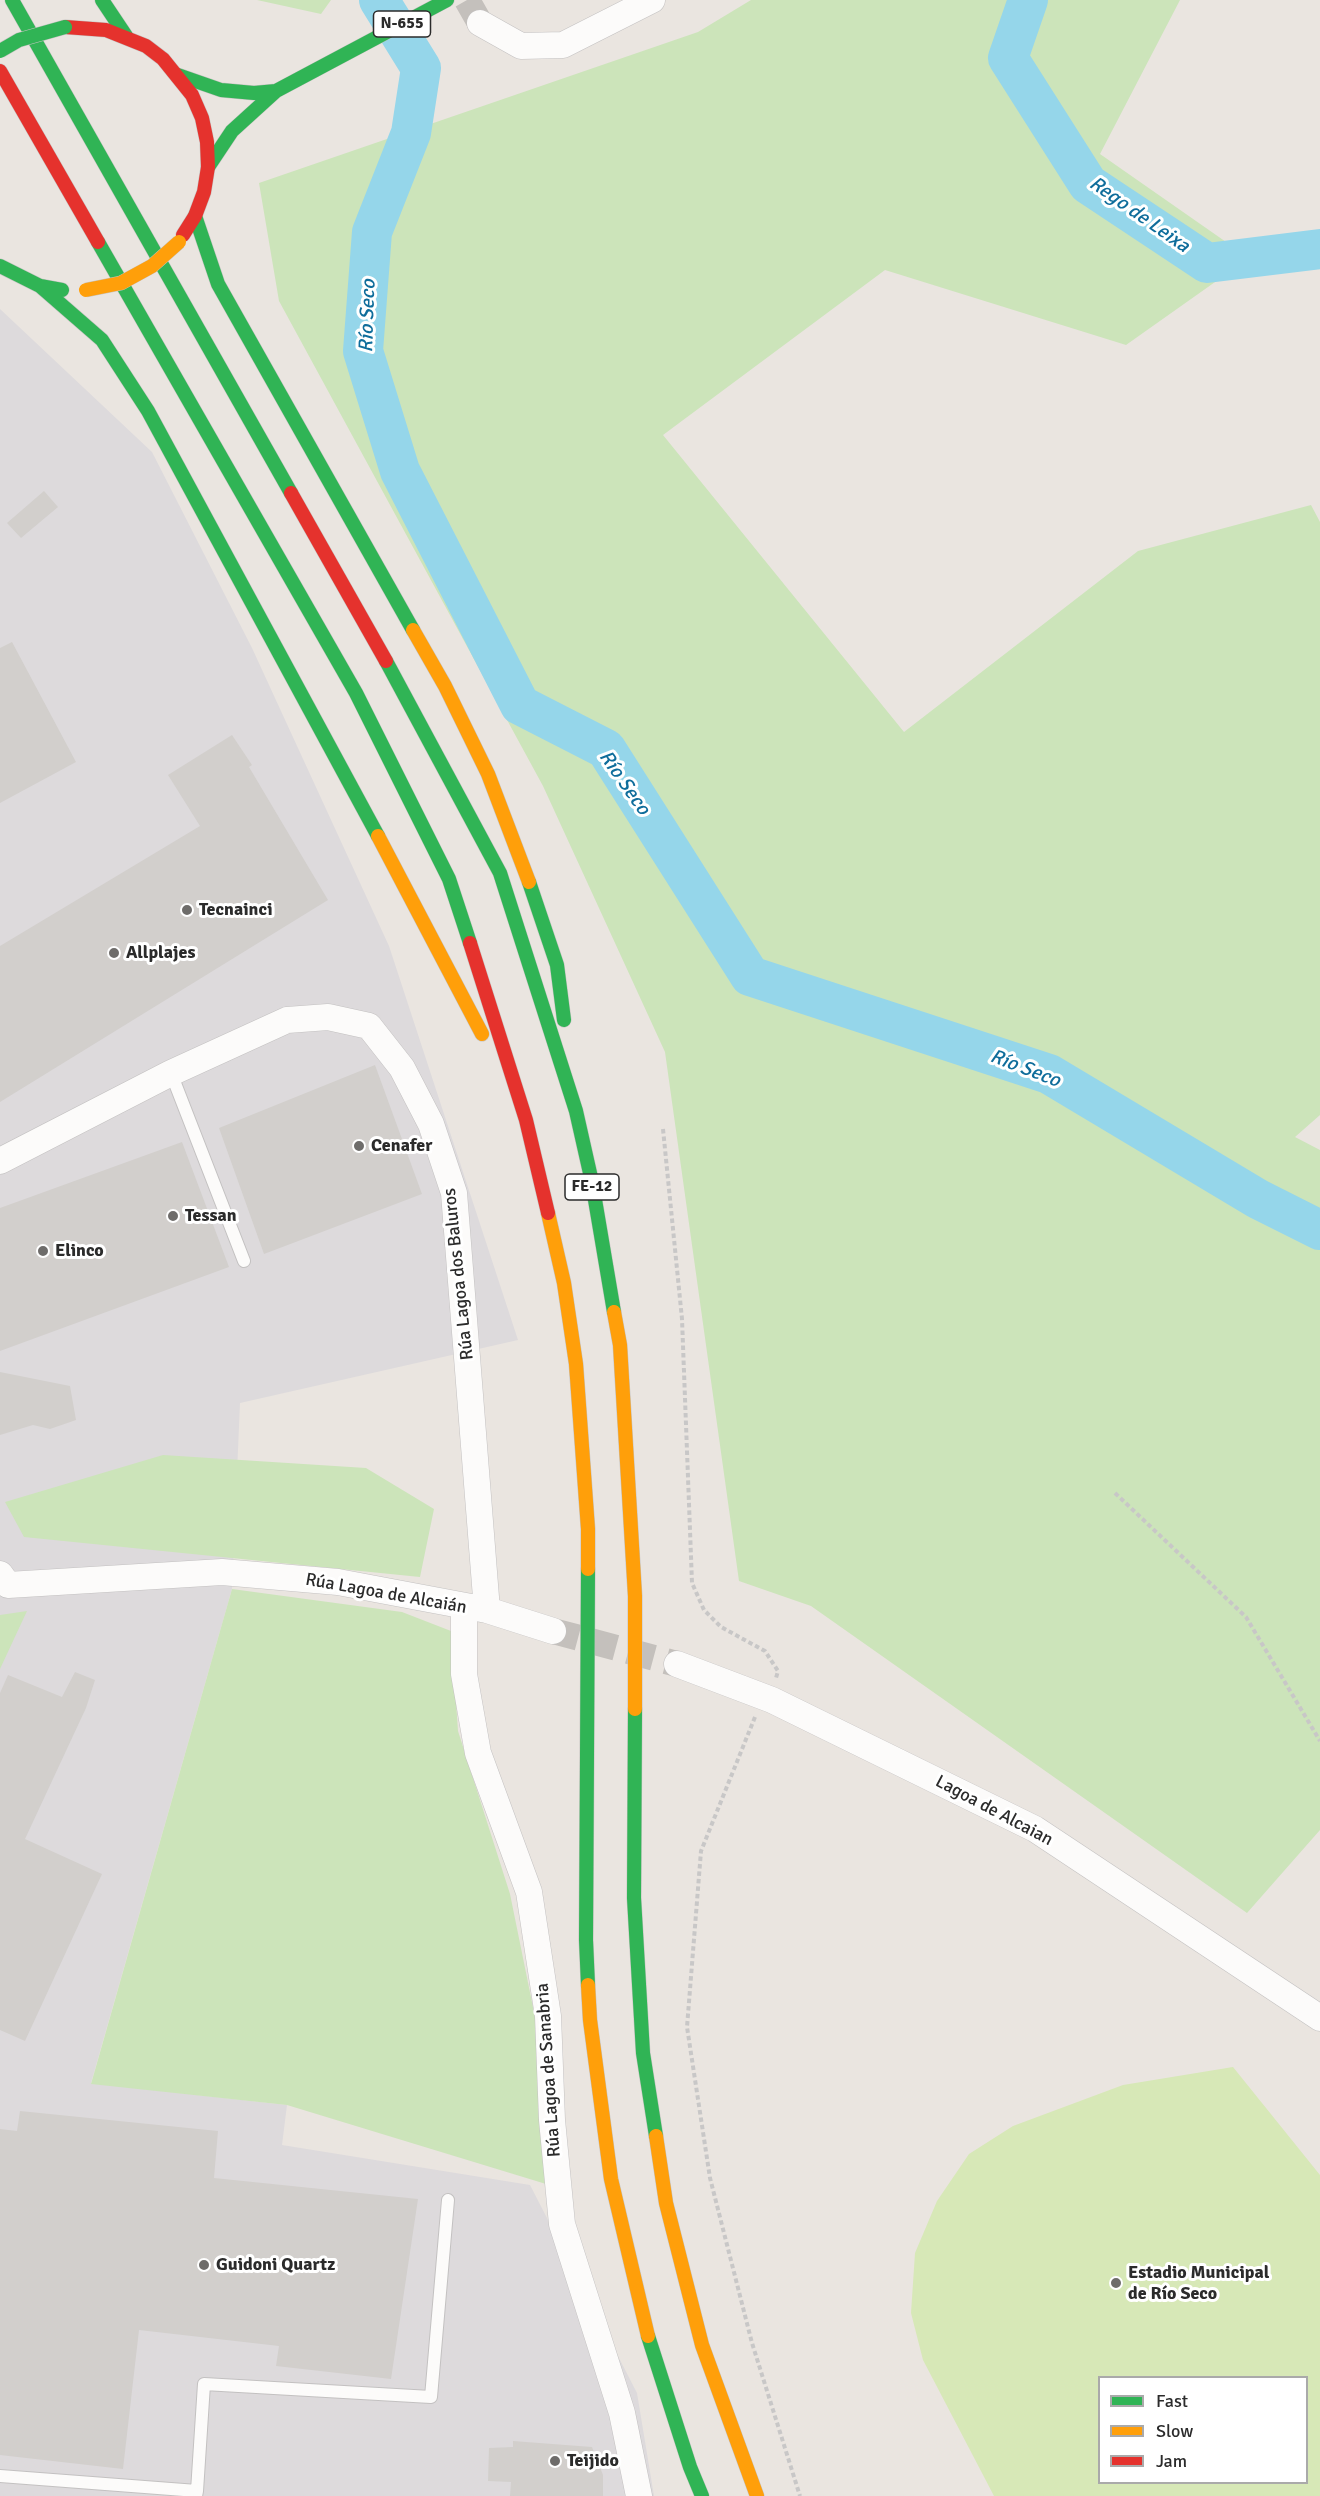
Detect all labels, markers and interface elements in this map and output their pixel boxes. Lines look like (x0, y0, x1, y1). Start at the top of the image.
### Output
road number: N-655 (374, 11, 430, 37)
water label: Rego de Leixa (1084, 172, 1194, 258)
water label: Río Seco (355, 279, 381, 353)
water label: Río Seco (593, 746, 655, 820)
place label: Tecnainci (199, 899, 273, 921)
marker: Tecnainci (180, 903, 194, 917)
place label: Allplajes (126, 942, 195, 964)
marker: Allplajes (107, 946, 121, 960)
water label: Río Seco (987, 1045, 1063, 1093)
place label: Cenafer (371, 1135, 432, 1157)
marker: Cenafer (352, 1139, 366, 1153)
road number: FE-12 (565, 1174, 619, 1200)
street label: Rúa Lagoa dos Baluros (439, 1187, 479, 1361)
place label: Tessan (185, 1205, 237, 1227)
marker: Tessan (166, 1209, 180, 1223)
place label: Elinco (55, 1240, 104, 1262)
marker: Elinco (36, 1244, 50, 1258)
street label: Rúa Lagoa de Alcaián (304, 1569, 468, 1619)
street label: Lagoa de Alcaian (931, 1771, 1057, 1851)
street label: Rúa Lagoa de Sanabria (532, 1982, 566, 2158)
place label: Guidoni Quartz (216, 2254, 335, 2276)
marker: Guidoni Quartz (197, 2258, 211, 2272)
place label: Estadio Municipal de Río Seco (1128, 2262, 1269, 2304)
marker: Estadio Municipal de Río Seco (1109, 2276, 1123, 2290)
legend (1098, 2376, 1308, 2484)
text: Fast (1156, 2390, 1188, 2412)
text: Slow (1156, 2420, 1193, 2442)
place label: Teijido (567, 2450, 619, 2472)
text: Jam (1156, 2450, 1187, 2472)
marker: Teijido (548, 2454, 562, 2468)

